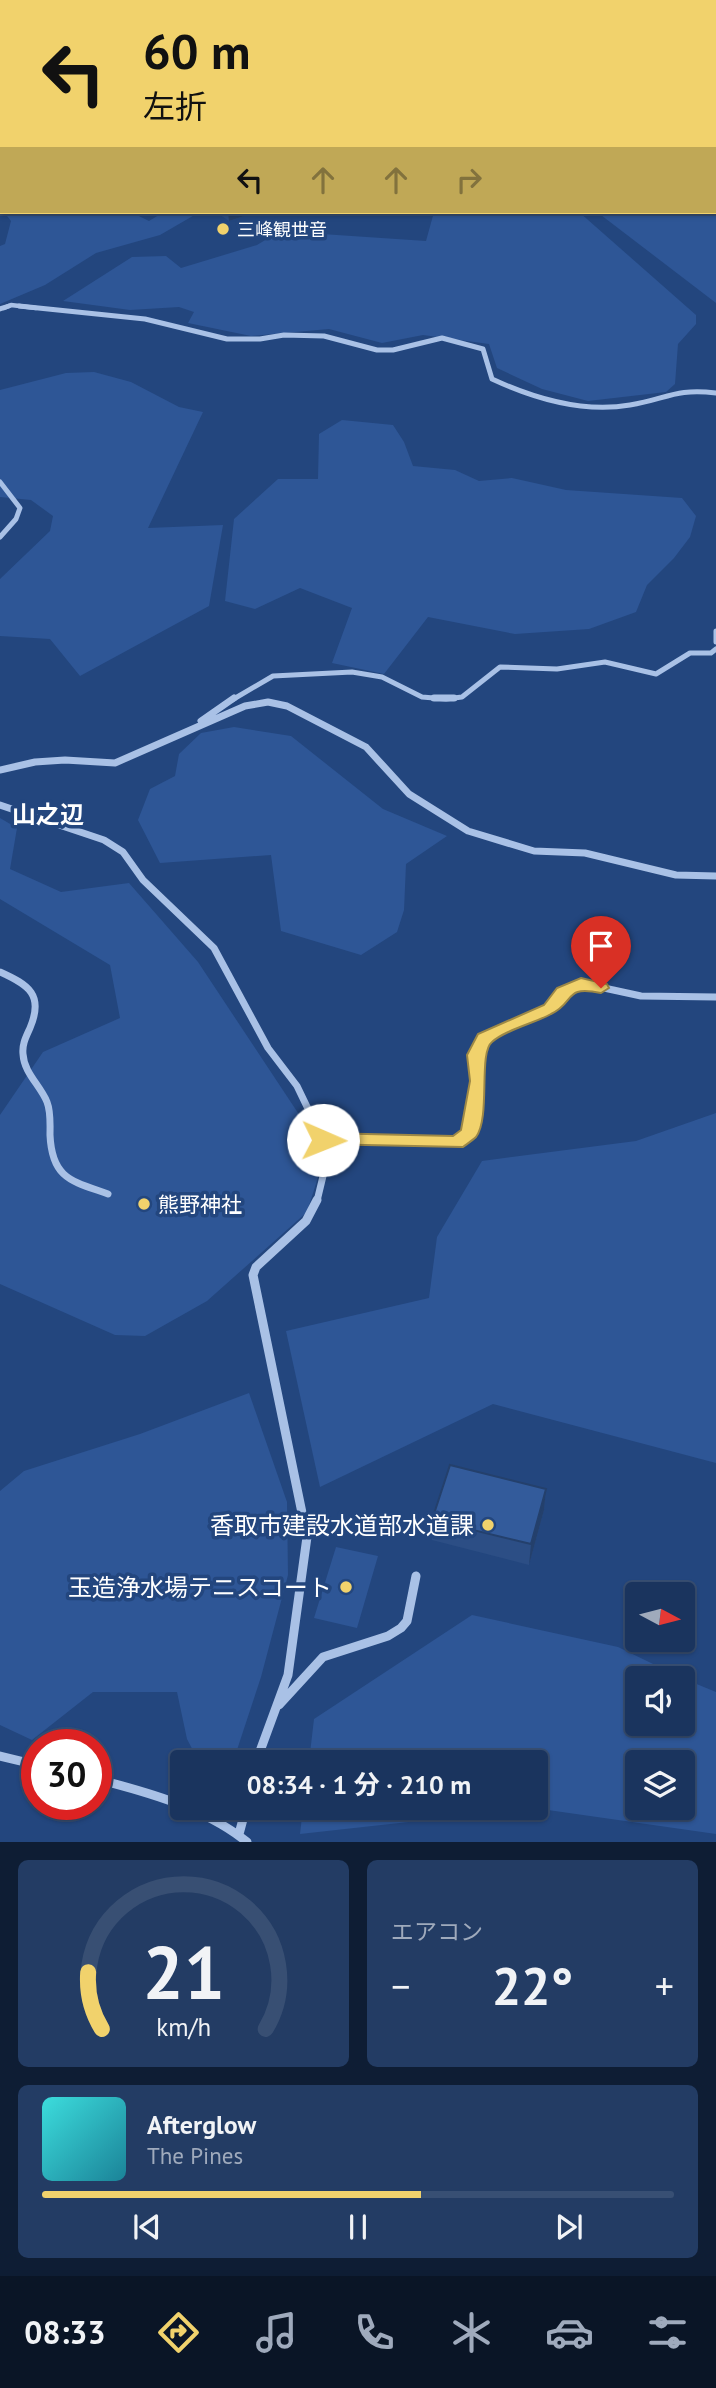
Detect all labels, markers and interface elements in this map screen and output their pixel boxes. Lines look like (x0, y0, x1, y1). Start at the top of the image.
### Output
text: 60 m (143, 19, 250, 83)
icon: left (28, 28, 119, 119)
text: 左折 (143, 85, 207, 127)
icon: left (231, 161, 269, 199)
icon: ahead (304, 161, 342, 199)
icon: ahead (377, 161, 415, 199)
icon: right (450, 161, 488, 199)
place label: 三峰観世音 (237, 218, 327, 241)
marker: 三峰観世音 (215, 221, 231, 237)
district label: 山之辺 (12, 799, 84, 830)
pin (571, 916, 631, 988)
icon: arrive (582, 927, 620, 965)
position arrow (286, 1103, 360, 1177)
place label: 熊野神社 (158, 1191, 242, 1218)
marker: 熊野神社 (136, 1196, 152, 1212)
place label: 香取市建設水道部水道課 (210, 1510, 474, 1541)
marker: 香取市建設水道部水道課 (480, 1517, 496, 1533)
place label: 玉造浄水場テニスコート (68, 1572, 332, 1603)
marker: 玉造浄水場テニスコート (338, 1579, 354, 1595)
north arrow (625, 1582, 695, 1652)
map controls (625, 1582, 695, 1820)
button: sound (625, 1666, 695, 1736)
speed limit sign: 30 (21, 1729, 112, 1820)
button: layers (625, 1750, 695, 1820)
text: 08:34 · 1 分 · 210 m (247, 1768, 471, 1801)
text: エアコン (391, 1917, 483, 1946)
text: 21 (142, 1926, 225, 2020)
text: 22° (492, 1952, 573, 2019)
text: − (391, 1961, 410, 2010)
text: + (655, 1961, 674, 2010)
text: km/h (156, 2011, 211, 2043)
text: Afterglow (147, 2108, 256, 2141)
text: The Pines (147, 2141, 243, 2170)
icon: previous (128, 2208, 166, 2246)
icon: pause (339, 2208, 377, 2246)
icon: next (550, 2208, 588, 2246)
icon: directions (154, 2308, 203, 2357)
icon: music (252, 2308, 301, 2357)
icon: phone (350, 2308, 399, 2357)
icon: climate (447, 2308, 496, 2357)
icon: car (545, 2308, 594, 2357)
icon: filters (643, 2308, 692, 2357)
text: 08:33 (24, 2311, 106, 2353)

